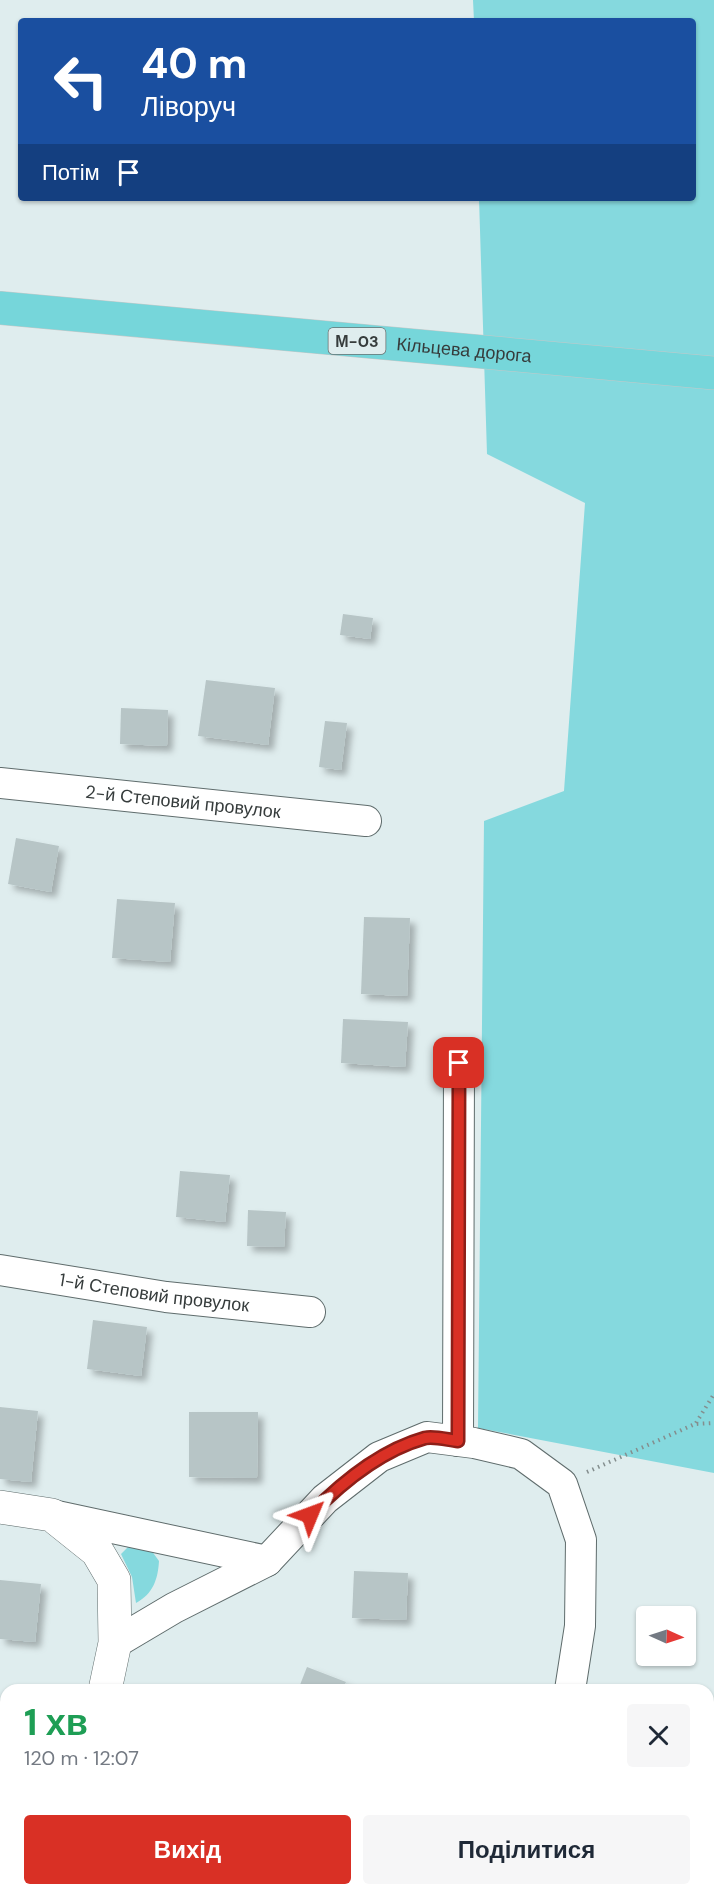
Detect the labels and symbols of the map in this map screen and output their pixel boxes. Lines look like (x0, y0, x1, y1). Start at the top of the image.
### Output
road number: М-03 (328, 328, 386, 354)
street label: Кільцева дорога (396, 332, 534, 368)
street label: 2-й Степовий провулок (84, 780, 282, 824)
pin (433, 1037, 484, 1088)
street label: 1-й Степовий провулок (57, 1268, 251, 1318)
position arrow (278, 1483, 342, 1547)
north arrow (636, 1606, 696, 1666)

